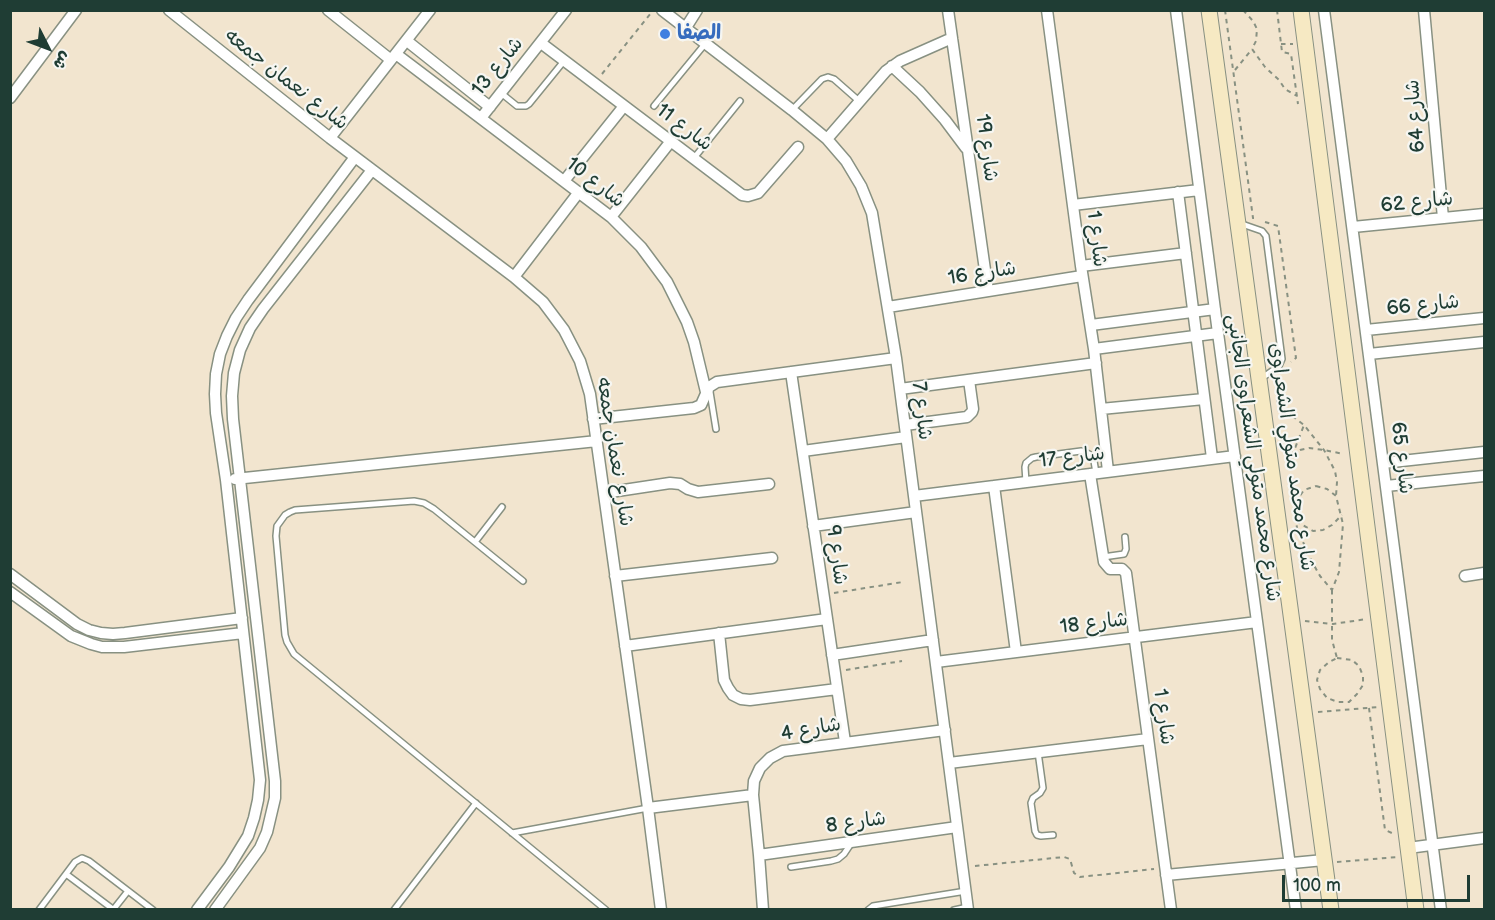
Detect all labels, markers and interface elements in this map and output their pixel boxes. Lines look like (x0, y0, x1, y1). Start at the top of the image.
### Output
north arrow (18, 18, 78, 78)
place label: الصفا (677, 22, 721, 46)
street label: شارع نعمان جمعه (219, 24, 353, 136)
marker: الصفا (658, 27, 672, 41)
street label: شارع 13 (467, 33, 529, 101)
text: ش (49, 47, 75, 73)
street label: شارع 64 (1401, 79, 1431, 153)
street label: شارع 11 (651, 99, 717, 157)
street label: شارع 19 (969, 113, 1003, 183)
street label: شارع 10 (561, 153, 629, 213)
street label: شارع 62 (1380, 187, 1454, 219)
street label: شارع 1 (1081, 210, 1111, 268)
street label: شارع 16 (946, 257, 1018, 291)
street label: شارع 66 (1385, 290, 1461, 322)
street label: شارع محمد متولي الشعراوى الجانبى (1221, 313, 1285, 603)
street label: شارع محمد متولي الشعراوى (1263, 341, 1319, 573)
street label: شارع نعمان جمعه (590, 376, 638, 528)
street label: شارع 7 (906, 381, 936, 441)
street label: شارع 65 (1385, 421, 1417, 495)
street label: شارع 17 (1038, 442, 1106, 474)
street label: شارع 9 (820, 524, 852, 586)
street label: شارع 18 (1059, 608, 1129, 640)
street label: شارع 1 (1147, 687, 1179, 747)
street label: شارع 4 (779, 713, 843, 747)
street label: شارع 8 (824, 807, 888, 839)
scale bar (1285, 863, 1472, 901)
text: 100 m (1293, 875, 1341, 896)

